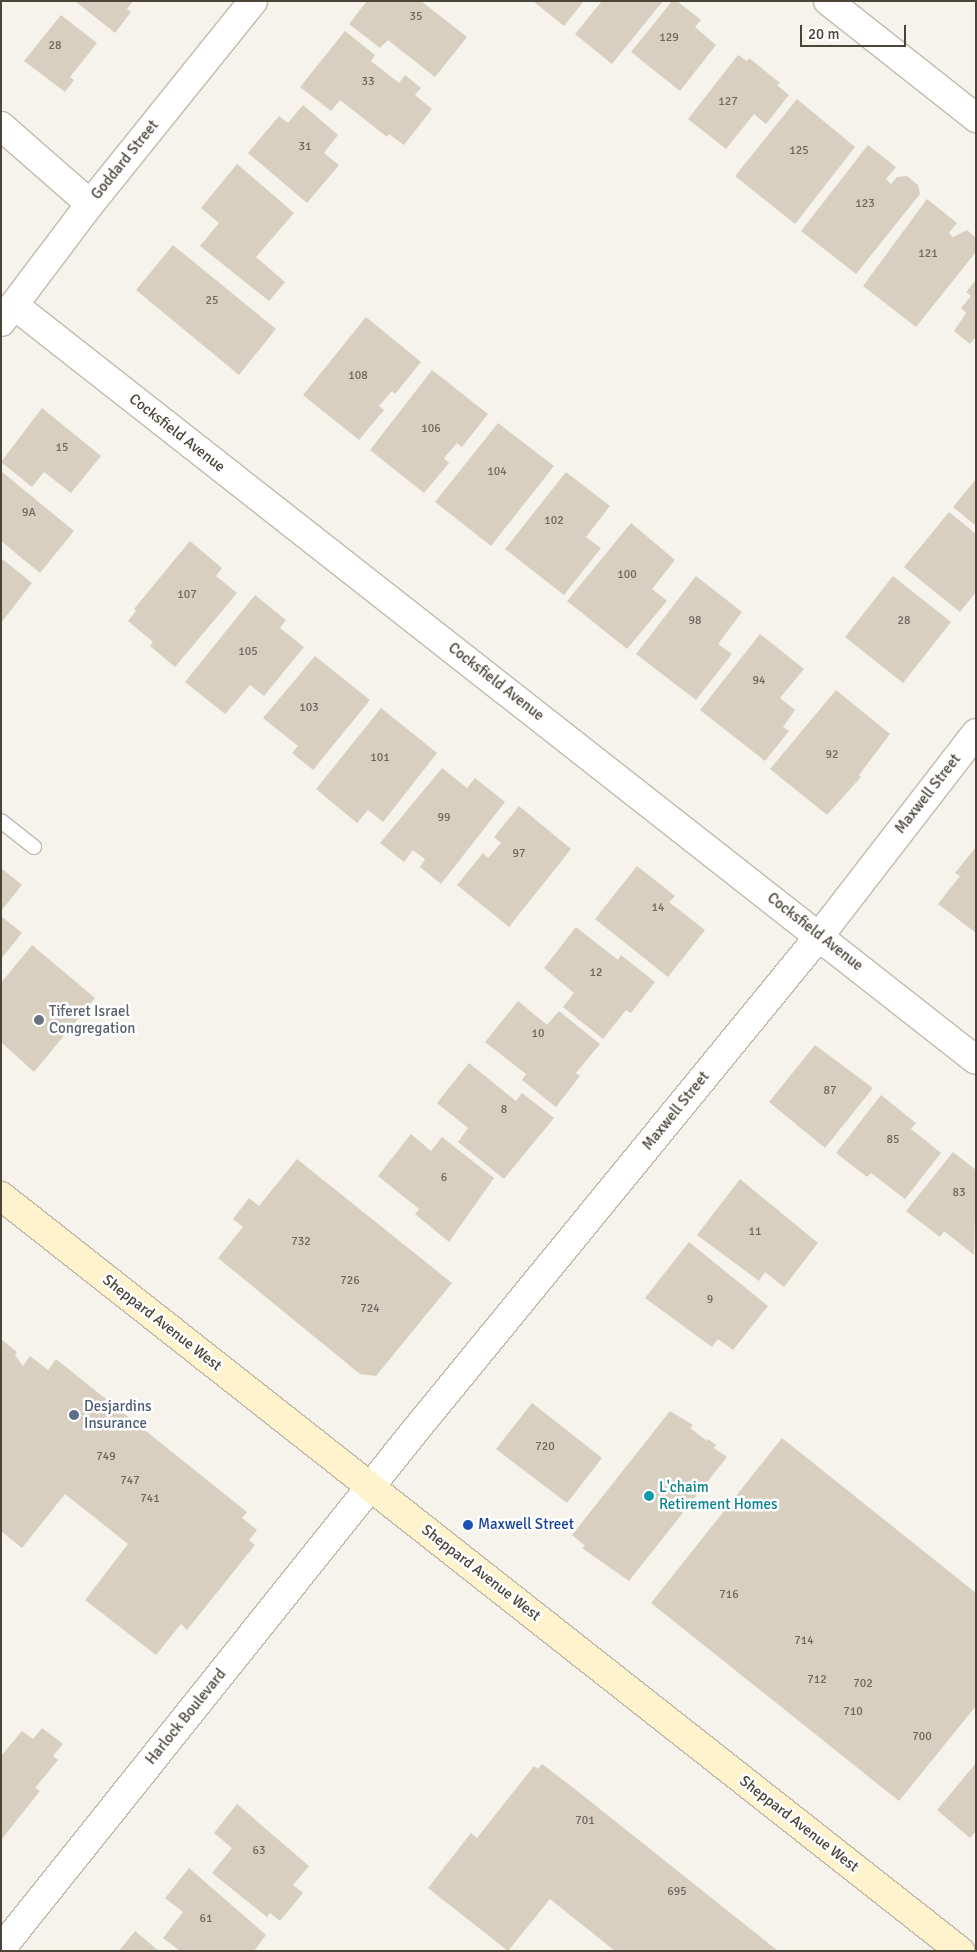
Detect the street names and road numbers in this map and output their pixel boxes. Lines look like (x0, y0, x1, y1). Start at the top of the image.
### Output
street label: Goddard Street (88, 117, 162, 203)
street label: Cocksfield Avenue (126, 390, 228, 476)
street label: Cocksfield Avenue (445, 639, 547, 725)
street label: Maxwell Street (891, 751, 965, 837)
street label: Cocksfield Avenue (764, 889, 866, 975)
street label: Maxwell Street (639, 1068, 713, 1154)
street label: Sheppard Avenue West (99, 1271, 225, 1375)
street label: Sheppard Avenue West (418, 1521, 544, 1625)
street label: Harlock Boulevard (142, 1666, 230, 1768)
street label: Sheppard Avenue West (736, 1772, 862, 1876)

